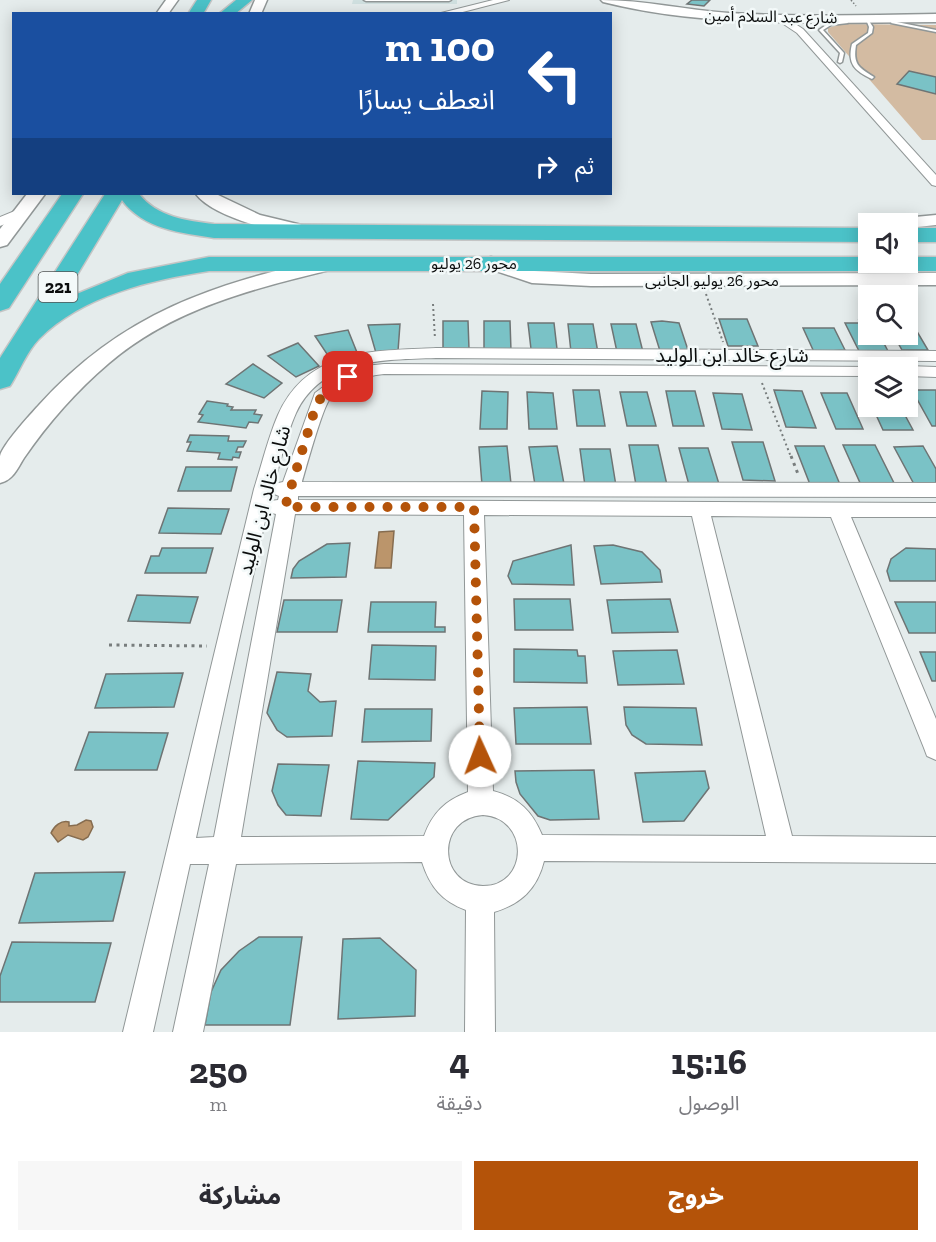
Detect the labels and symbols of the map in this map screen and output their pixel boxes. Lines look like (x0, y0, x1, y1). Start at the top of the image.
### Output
street label: شارع عبد السلام أمين (704, 6, 838, 30)
street label: محور 26 يوليو (431, 254, 517, 273)
street label: محور 26 يوليو الجانبى (645, 271, 779, 290)
road number: 221 (38, 272, 78, 302)
street label: شارع خالد ابن الوليد (655, 343, 809, 370)
pin (322, 351, 373, 402)
street label: شارع خالد ابن الوليد (233, 423, 298, 578)
position arrow (448, 724, 512, 788)

